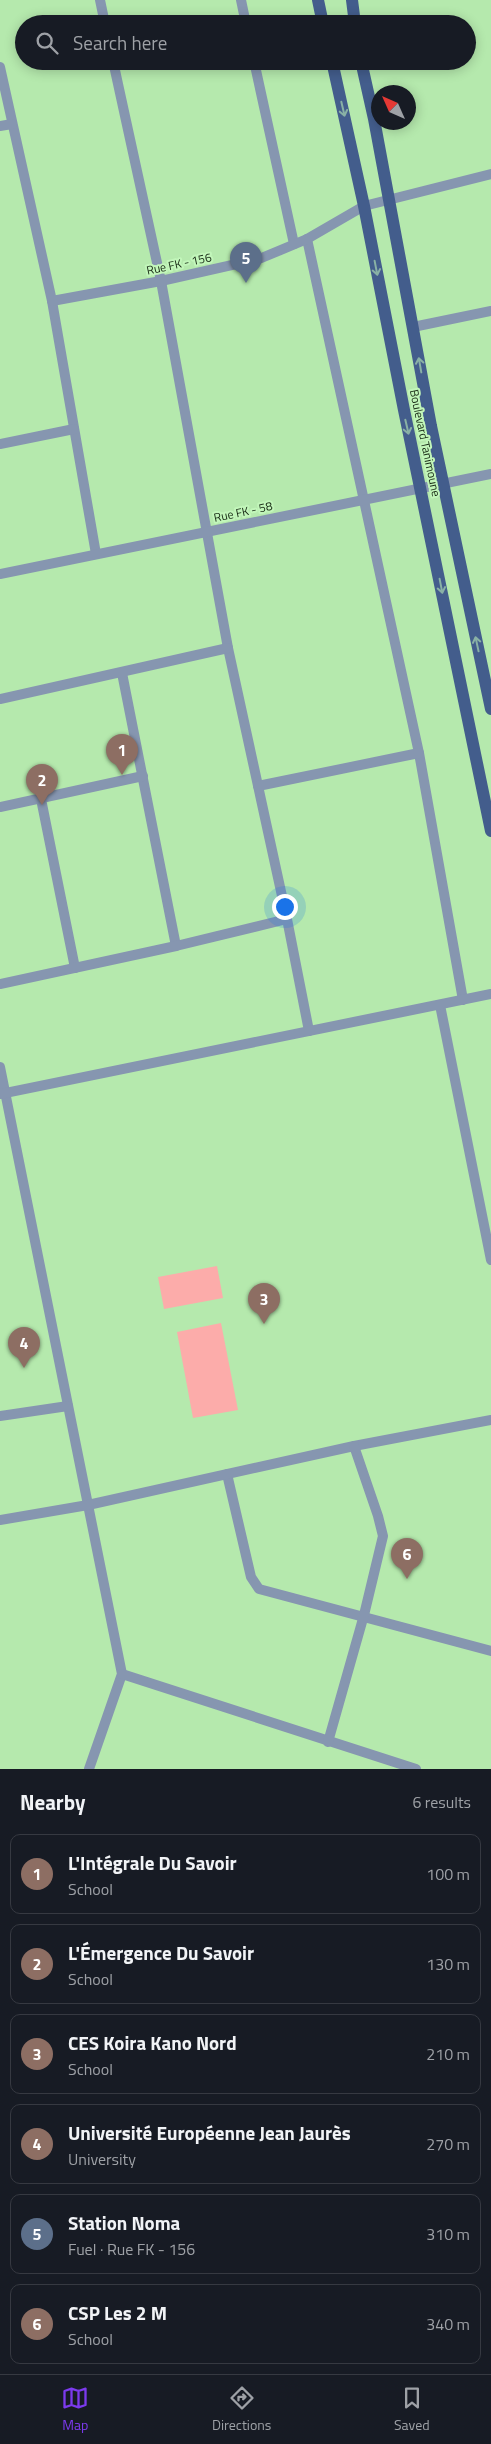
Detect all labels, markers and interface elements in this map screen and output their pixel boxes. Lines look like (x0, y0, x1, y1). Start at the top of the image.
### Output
search box (15, 15, 476, 70)
text: Search here (73, 28, 167, 57)
icon: search (33, 29, 61, 57)
north arrow (371, 85, 416, 130)
one-way arrow (338, 100, 348, 116)
pin: 5 (230, 242, 262, 283)
street label: Rue FK - 156 (145, 247, 214, 280)
one-way arrow (372, 259, 382, 275)
one-way arrow (414, 358, 424, 374)
street label: Boulevard Tanimoune (405, 388, 446, 498)
one-way arrow (403, 419, 412, 435)
street label: Rue FK - 58 (212, 496, 274, 527)
one-way arrow (436, 578, 446, 594)
one-way arrow (472, 637, 482, 653)
pin: 1 (106, 734, 138, 775)
pin: 2 (26, 764, 58, 805)
your location (272, 894, 298, 920)
pin: 3 (248, 1283, 280, 1324)
pin: 4 (8, 1327, 40, 1368)
pin: 6 (391, 1538, 423, 1579)
text: Nearby (20, 1786, 85, 1818)
text: 6 results (412, 1790, 471, 1814)
text: L'Intégrale Du Savoir (68, 1848, 237, 1877)
text: 1 (33, 1862, 41, 1886)
text: 100 m (426, 1862, 470, 1886)
text: School (68, 1877, 113, 1901)
text: L'Émergence Du Savoir (68, 1938, 254, 1967)
text: 2 (33, 1952, 41, 1976)
text: 130 m (426, 1952, 470, 1976)
text: School (68, 1967, 113, 1991)
text: CES Koira Kano Nord (68, 2028, 237, 2057)
text: 3 (33, 2042, 41, 2066)
text: 210 m (426, 2042, 470, 2066)
text: School (68, 2057, 113, 2081)
text: Université Européenne Jean Jaurès (68, 2118, 351, 2147)
text: 4 (33, 2132, 41, 2156)
text: 270 m (426, 2132, 470, 2156)
text: University (68, 2147, 136, 2171)
text: Station Noma (68, 2208, 180, 2237)
text: 5 (33, 2222, 41, 2246)
text: 310 m (426, 2222, 470, 2246)
text: Fuel · Rue FK - 156 (68, 2237, 195, 2261)
text: CSP Les 2 M (68, 2298, 167, 2327)
text: 6 (33, 2312, 41, 2336)
text: 340 m (426, 2312, 470, 2336)
text: School (68, 2327, 113, 2351)
tab: Map (61, 2384, 89, 2435)
tab: Directions (212, 2384, 271, 2435)
tab: Saved (394, 2384, 430, 2435)

